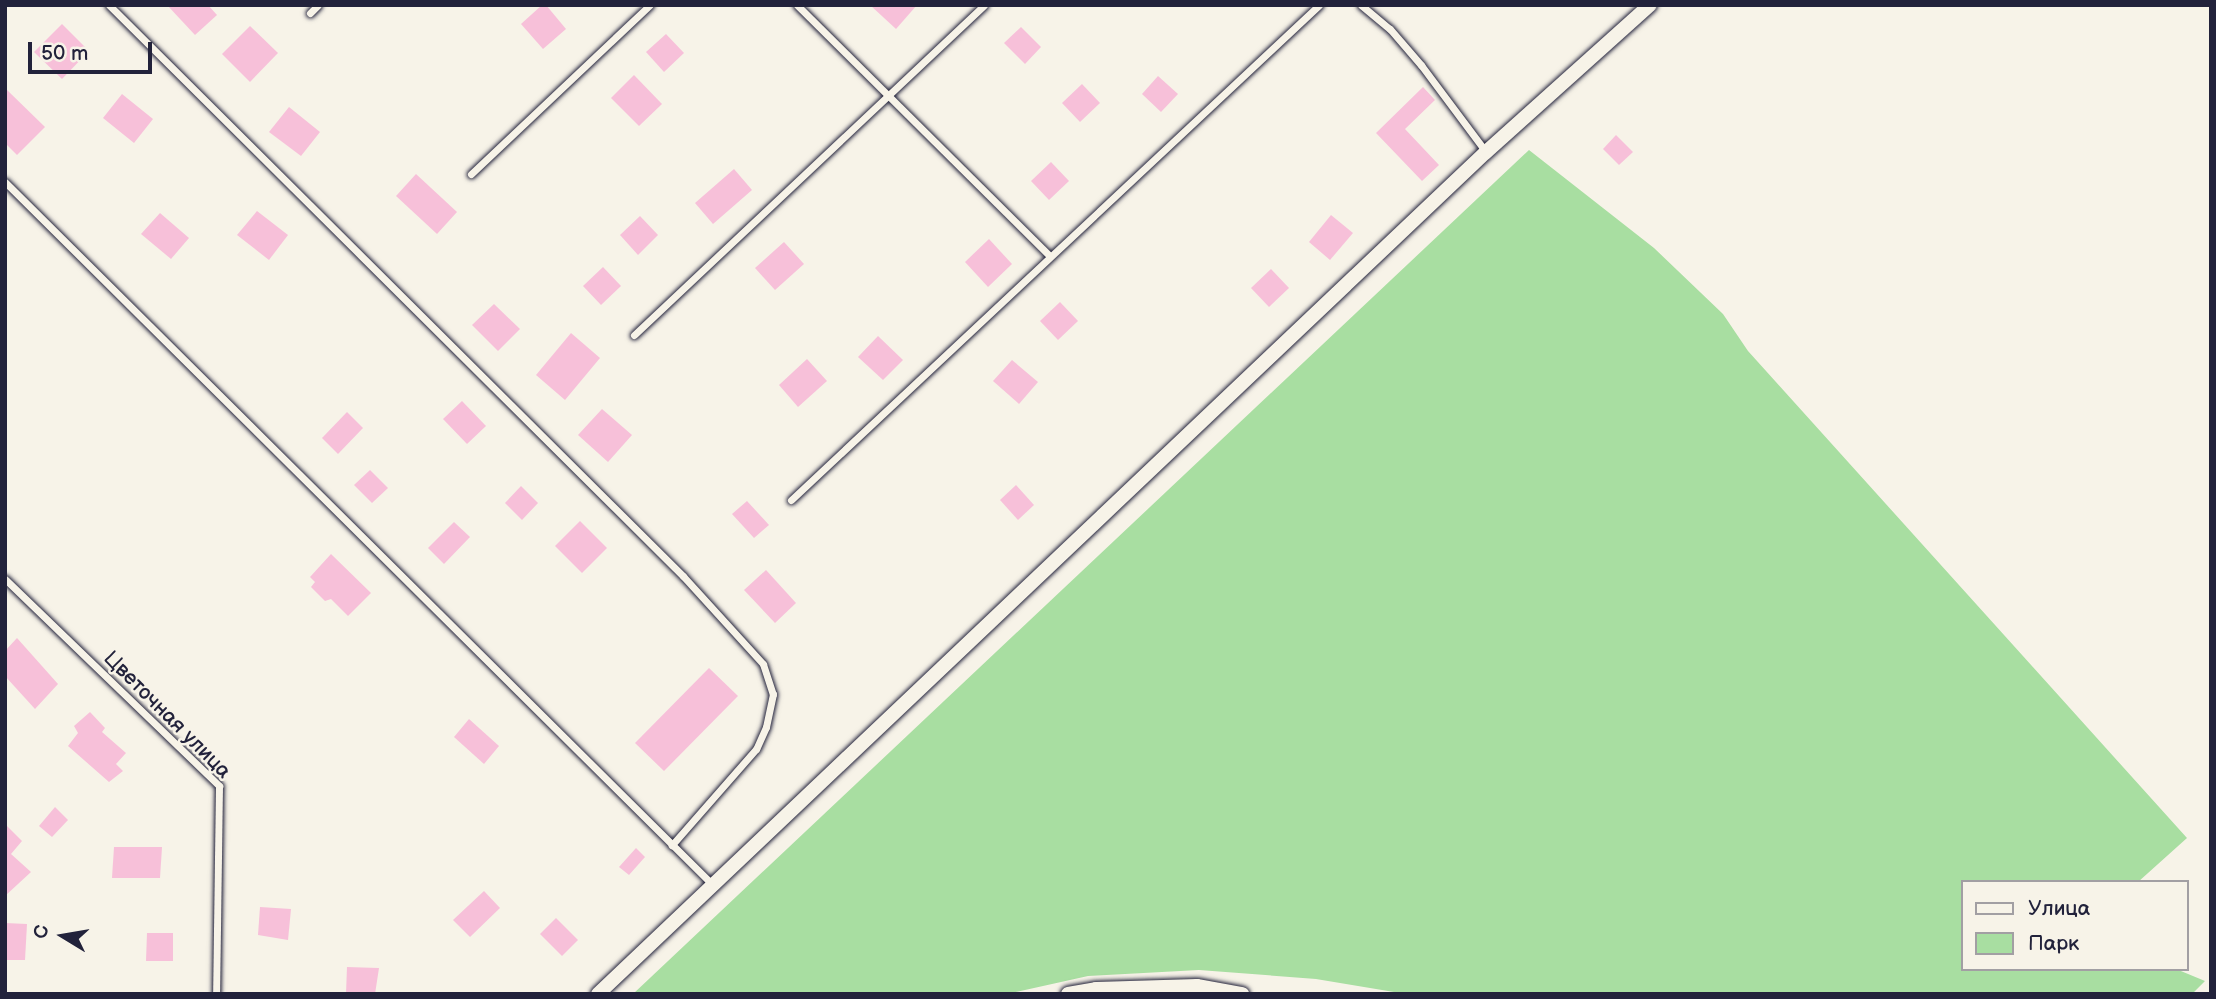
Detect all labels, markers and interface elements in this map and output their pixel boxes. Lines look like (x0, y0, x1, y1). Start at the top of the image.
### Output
scale bar (32, 28, 156, 72)
text: 50 m (41, 41, 88, 66)
street label: Цветочная улица (98, 646, 236, 784)
legend (1960, 880, 2188, 971)
text: Улица (2028, 896, 2090, 921)
north arrow (28, 901, 98, 971)
text: С (29, 923, 54, 941)
text: Парк (2028, 931, 2079, 956)

